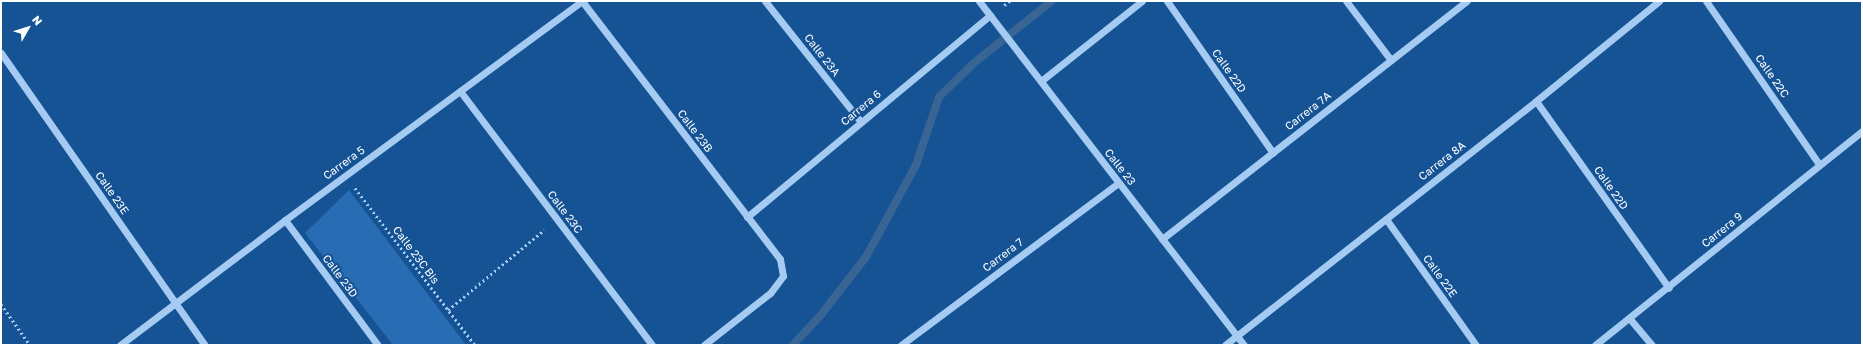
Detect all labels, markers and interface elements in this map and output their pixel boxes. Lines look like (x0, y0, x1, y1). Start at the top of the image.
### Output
north arrow (8, 8, 48, 48)
text: N (30, 13, 45, 27)
street label: Calle 23A (801, 31, 843, 79)
street label: Calle 22D (1209, 47, 1249, 95)
street label: Calle 22C (1752, 52, 1792, 100)
street label: Carrera 6 (838, 87, 884, 129)
street label: Carrera 7A (1282, 89, 1334, 133)
street label: Calle 23B (675, 107, 715, 155)
street label: Carrera 8A (1416, 139, 1468, 183)
street label: Carrera 5 (321, 144, 367, 182)
street label: Calle 23 (1102, 146, 1138, 188)
street label: Calle 22D (1591, 164, 1631, 212)
street label: Calle 23E (92, 169, 132, 217)
street label: Calle 23C (545, 188, 585, 236)
street label: Carrera 9 (1699, 210, 1745, 250)
street label: Calle 23C Bis (390, 223, 442, 287)
street label: Carrera 7 (980, 235, 1026, 275)
street label: Calle 23D (320, 252, 360, 300)
street label: Calle 22E (1420, 252, 1460, 300)

